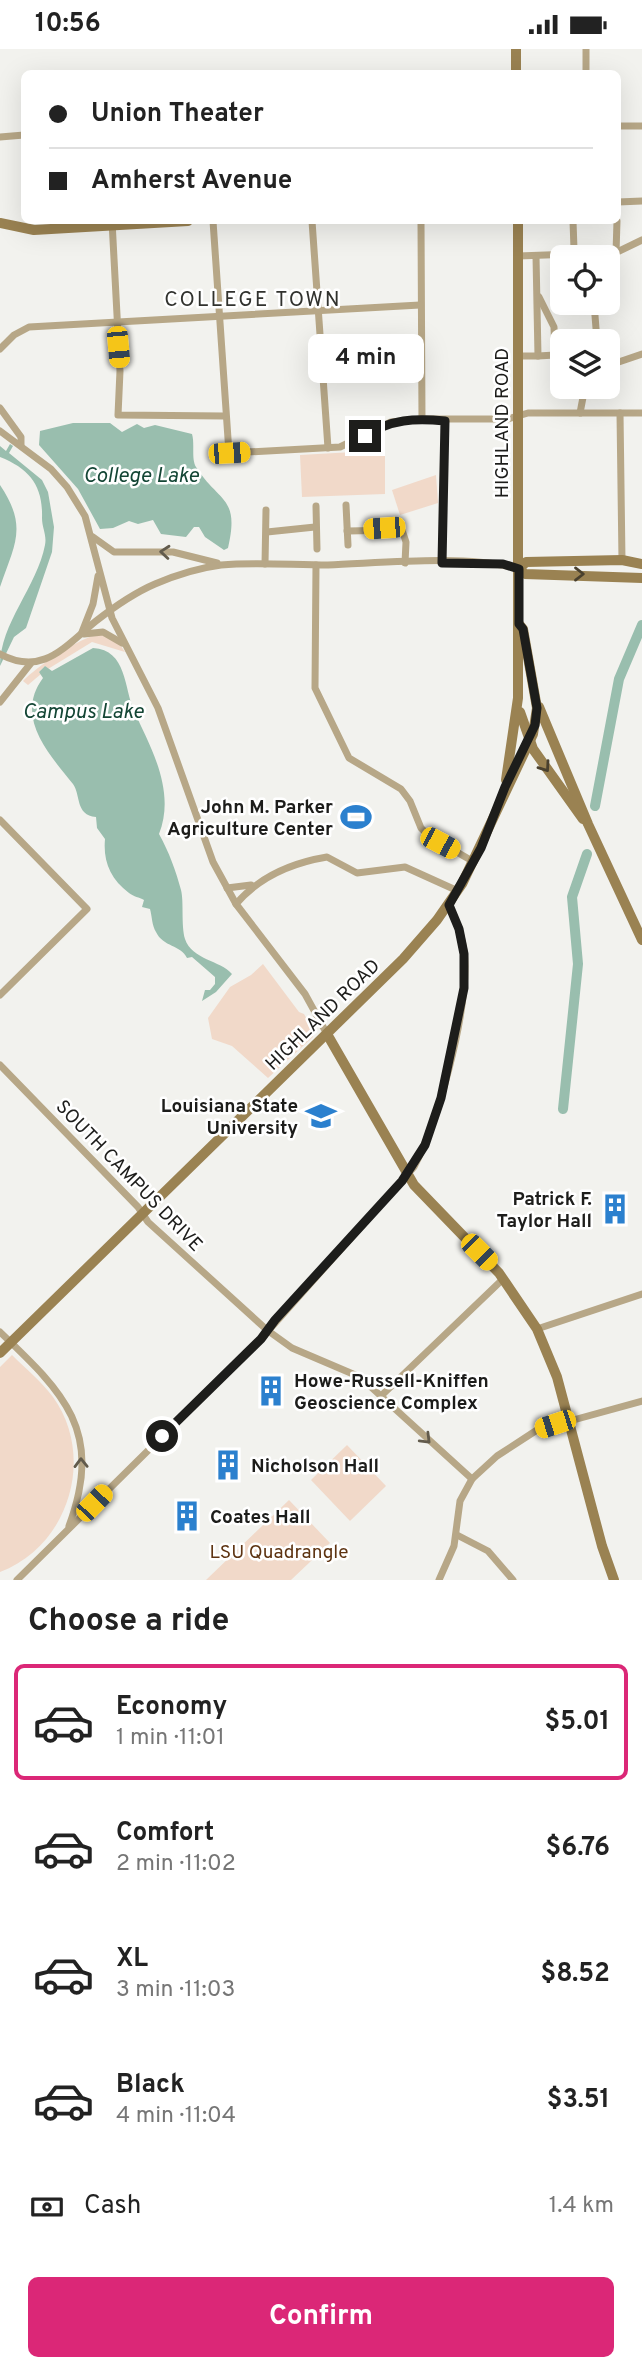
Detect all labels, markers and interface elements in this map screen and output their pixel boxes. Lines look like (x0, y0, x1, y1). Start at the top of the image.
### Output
text: 10:56 (35, 8, 101, 41)
text: Union Theater (91, 98, 264, 131)
text: Amherst Avenue (91, 165, 292, 198)
map controls (550, 245, 620, 399)
button: locate (550, 245, 620, 315)
district label: COLLEGE TOWN (164, 287, 342, 314)
car (106, 325, 131, 369)
button: layers (550, 329, 620, 399)
callout: 4 min (307, 335, 423, 383)
text: 4 min (336, 344, 396, 373)
street label: HIGHLAND ROAD (491, 348, 515, 498)
route end (349, 420, 381, 452)
car (208, 441, 251, 465)
water label: College Lake (83, 463, 200, 490)
car (363, 516, 406, 540)
one-way arrow (159, 545, 170, 560)
one-way arrow (574, 567, 585, 582)
water label: Campus Lake (22, 699, 145, 726)
one-way arrow (537, 759, 549, 772)
place label: John M. Parker Agriculture Center (167, 796, 333, 842)
sports icon: John M. Parker Agriculture Center (339, 800, 373, 834)
car (417, 824, 464, 862)
street label: HIGHLAND ROAD (261, 955, 386, 1076)
street label: SOUTH CAMPUS DRIVE (50, 1095, 207, 1257)
place label: Louisiana State University (161, 1095, 298, 1141)
school or university icon: Louisiana State University (304, 1099, 338, 1133)
place label: Patrick F. Taylor Hall (496, 1188, 592, 1234)
building icon: Patrick F. Taylor Hall (598, 1192, 632, 1226)
car (457, 1230, 502, 1274)
place label: Howe-Russell-Kniffen Geoscience Complex (294, 1370, 489, 1416)
building icon: Howe-Russell-Kniffen Geoscience Complex (254, 1374, 288, 1408)
car (532, 1408, 579, 1440)
route start (146, 1420, 178, 1452)
one-way arrow (417, 1430, 430, 1443)
building icon: Nicholson Hall (211, 1448, 245, 1482)
place label: Nicholson Hall (251, 1455, 379, 1479)
one-way arrow (73, 1457, 89, 1468)
car (72, 1481, 117, 1525)
building icon: Coates Hall (170, 1499, 204, 1533)
place label: Coates Hall (210, 1506, 310, 1530)
park label: LSU Quadrangle (209, 1541, 349, 1565)
text: Choose a ride (28, 1602, 229, 1642)
icon: car (32, 1691, 95, 1754)
text: Economy (116, 1691, 227, 1724)
text: $5.01 (545, 1706, 610, 1739)
text: 1 min · 11:01 (116, 1724, 225, 1753)
icon: car (32, 1817, 95, 1880)
text: Comfort (116, 1817, 214, 1850)
text: $6.76 (546, 1832, 610, 1865)
text: 2 min · 11:02 (116, 1850, 236, 1879)
icon: car (32, 1943, 95, 2006)
text: XL (116, 1943, 148, 1976)
text: $8.52 (540, 1958, 610, 1991)
text: 3 min · 11:03 (116, 1976, 235, 2005)
icon: car (32, 2069, 95, 2132)
text: Black (116, 2069, 185, 2102)
text: $3.51 (547, 2084, 610, 2117)
text: 4 min · 11:04 (116, 2102, 236, 2131)
icon: cash (28, 2188, 66, 2226)
text: Cash (84, 2190, 141, 2223)
text: 1.4 km (549, 2192, 614, 2221)
button: Confirm (28, 2277, 614, 2357)

